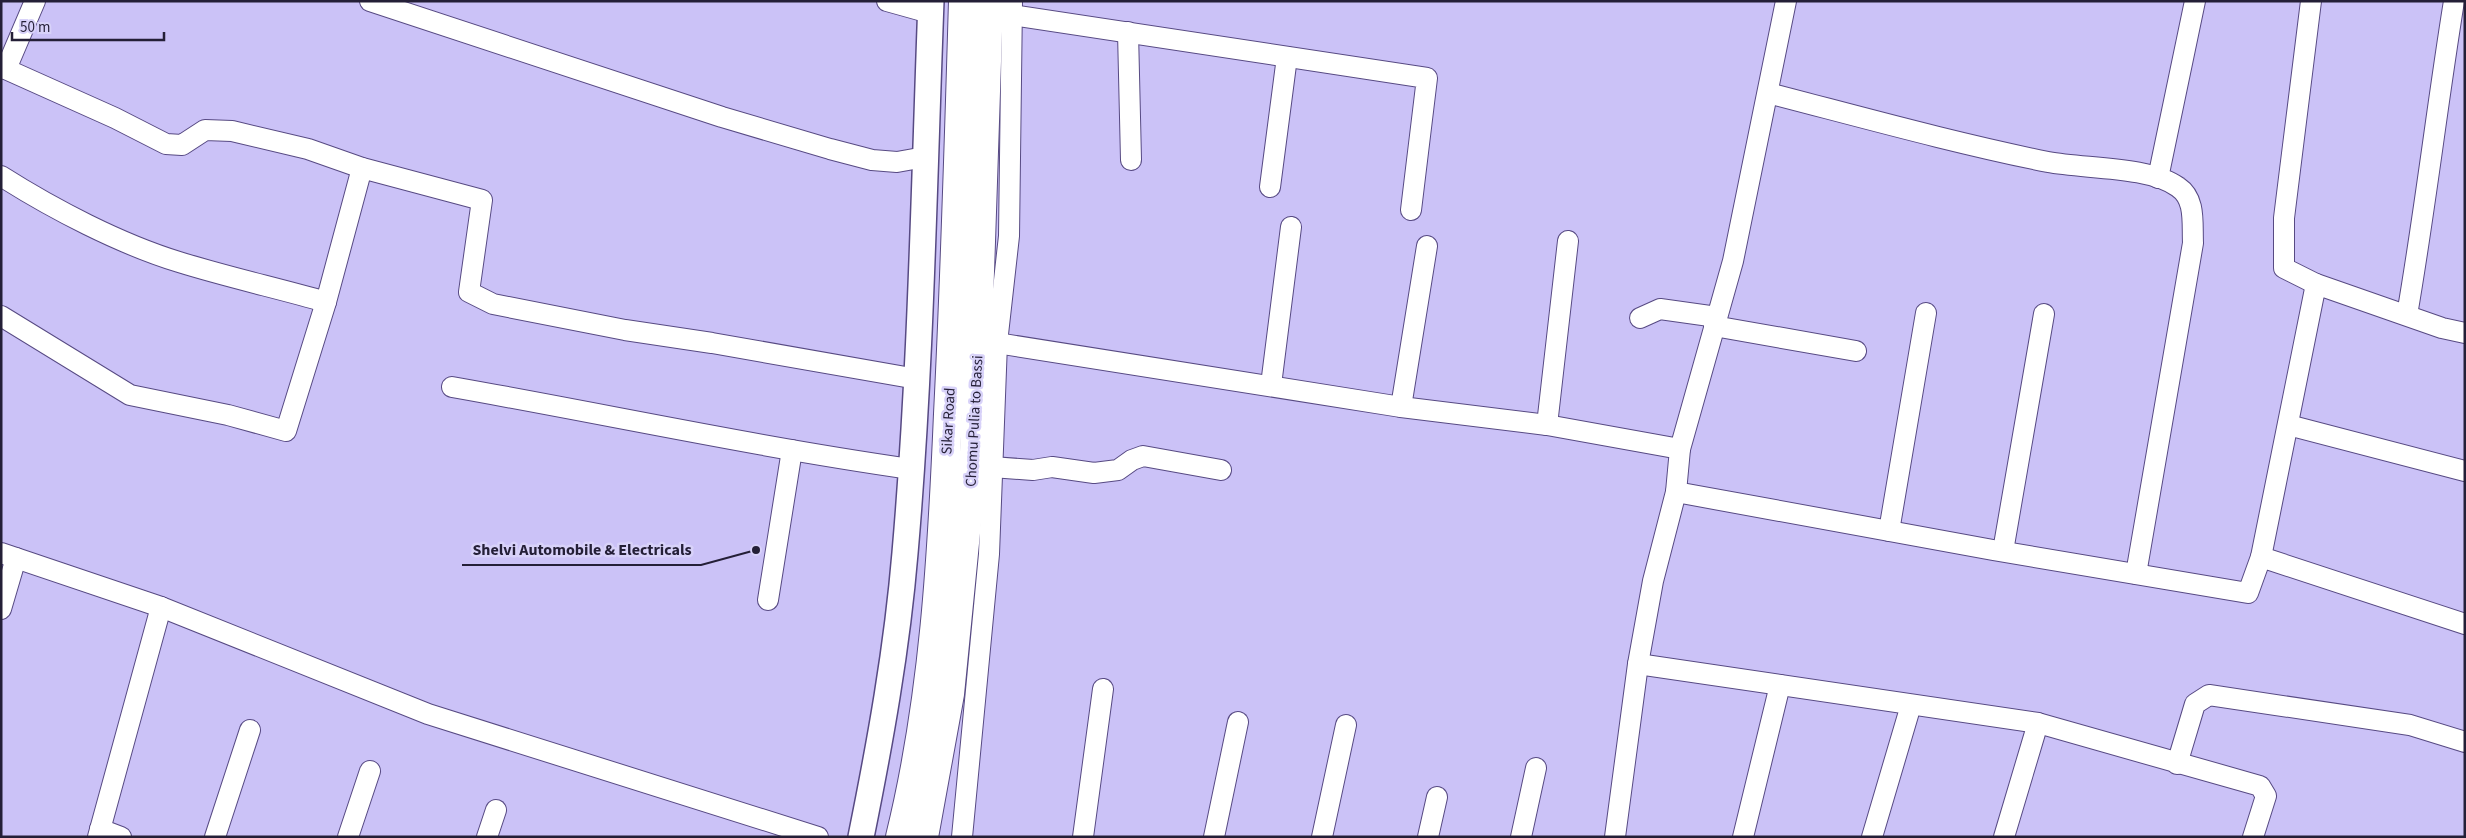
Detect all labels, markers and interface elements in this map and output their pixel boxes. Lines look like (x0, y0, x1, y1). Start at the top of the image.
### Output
scale bar (12, 10, 165, 42)
text: 50 m (20, 17, 50, 38)
street label: Chomu Pulia to Bassi (961, 355, 988, 487)
street label: Sikar Road (936, 387, 961, 455)
callout: Shelvi Automobile & Electricals (462, 534, 701, 565)
text: Shelvi Automobile & Electricals (472, 539, 692, 561)

